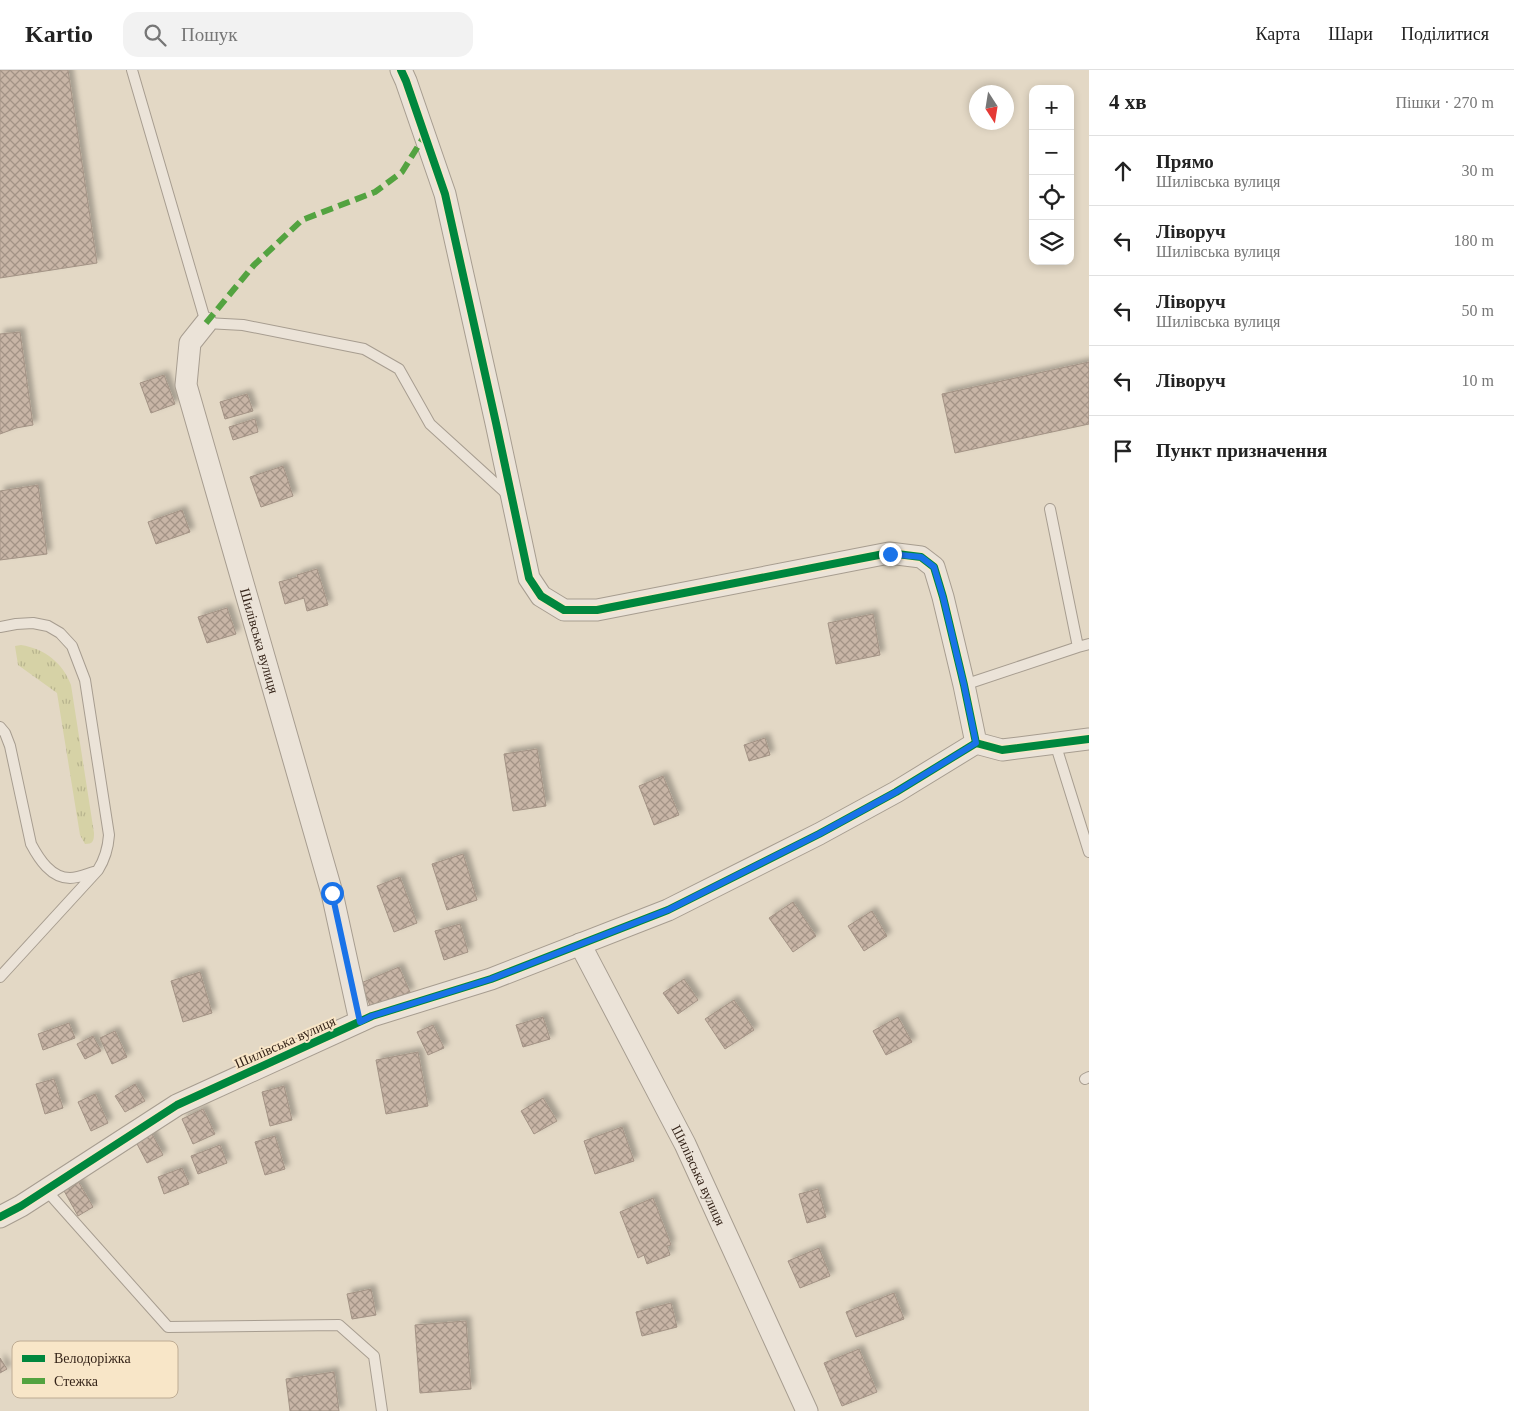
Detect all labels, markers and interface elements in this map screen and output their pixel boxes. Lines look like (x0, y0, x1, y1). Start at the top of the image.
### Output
search box (123, 12, 473, 57)
text: Kartio (25, 21, 93, 47)
icon: search (141, 21, 169, 49)
text: Пошук (181, 24, 238, 45)
text: Карта (1256, 24, 1300, 44)
text: Шари (1328, 24, 1373, 44)
text: Поділитися (1401, 24, 1489, 44)
north arrow (969, 85, 1014, 130)
map controls (1029, 85, 1074, 265)
button: + (1029, 85, 1074, 130)
text: 4 хв (1109, 90, 1147, 114)
text: Пішки · 270 m (1396, 94, 1494, 111)
button: − (1029, 130, 1074, 175)
text: Прямо (1156, 151, 1214, 172)
icon: ahead (1109, 157, 1137, 185)
text: 30 m (1462, 162, 1494, 179)
text: Шилівська вулиця (1156, 173, 1280, 190)
button: locate (1029, 175, 1074, 220)
button: layers (1029, 220, 1074, 265)
text: Ліворуч (1156, 221, 1226, 242)
icon: left (1109, 227, 1137, 255)
text: 180 m (1454, 232, 1494, 249)
text: Шилівська вулиця (1156, 243, 1280, 260)
text: Ліворуч (1156, 291, 1226, 312)
icon: left (1109, 297, 1137, 325)
text: 50 m (1462, 302, 1494, 319)
text: Шилівська вулиця (1156, 313, 1280, 330)
icon: left (1109, 367, 1137, 395)
text: Ліворуч (1156, 370, 1226, 391)
text: 10 m (1462, 372, 1494, 389)
icon: arrive (1109, 437, 1137, 465)
text: Пункт призначення (1156, 440, 1327, 461)
route end (879, 543, 902, 566)
street label: Шилівська вулиця (237, 587, 281, 696)
route start (321, 882, 344, 905)
street label: Шилівська вулиця (232, 1013, 338, 1071)
street label: Шилівська вулиця (668, 1123, 728, 1228)
legend (12, 1341, 178, 1398)
text: Велодоріжка (54, 1351, 131, 1366)
text: Стежка (54, 1374, 99, 1389)

